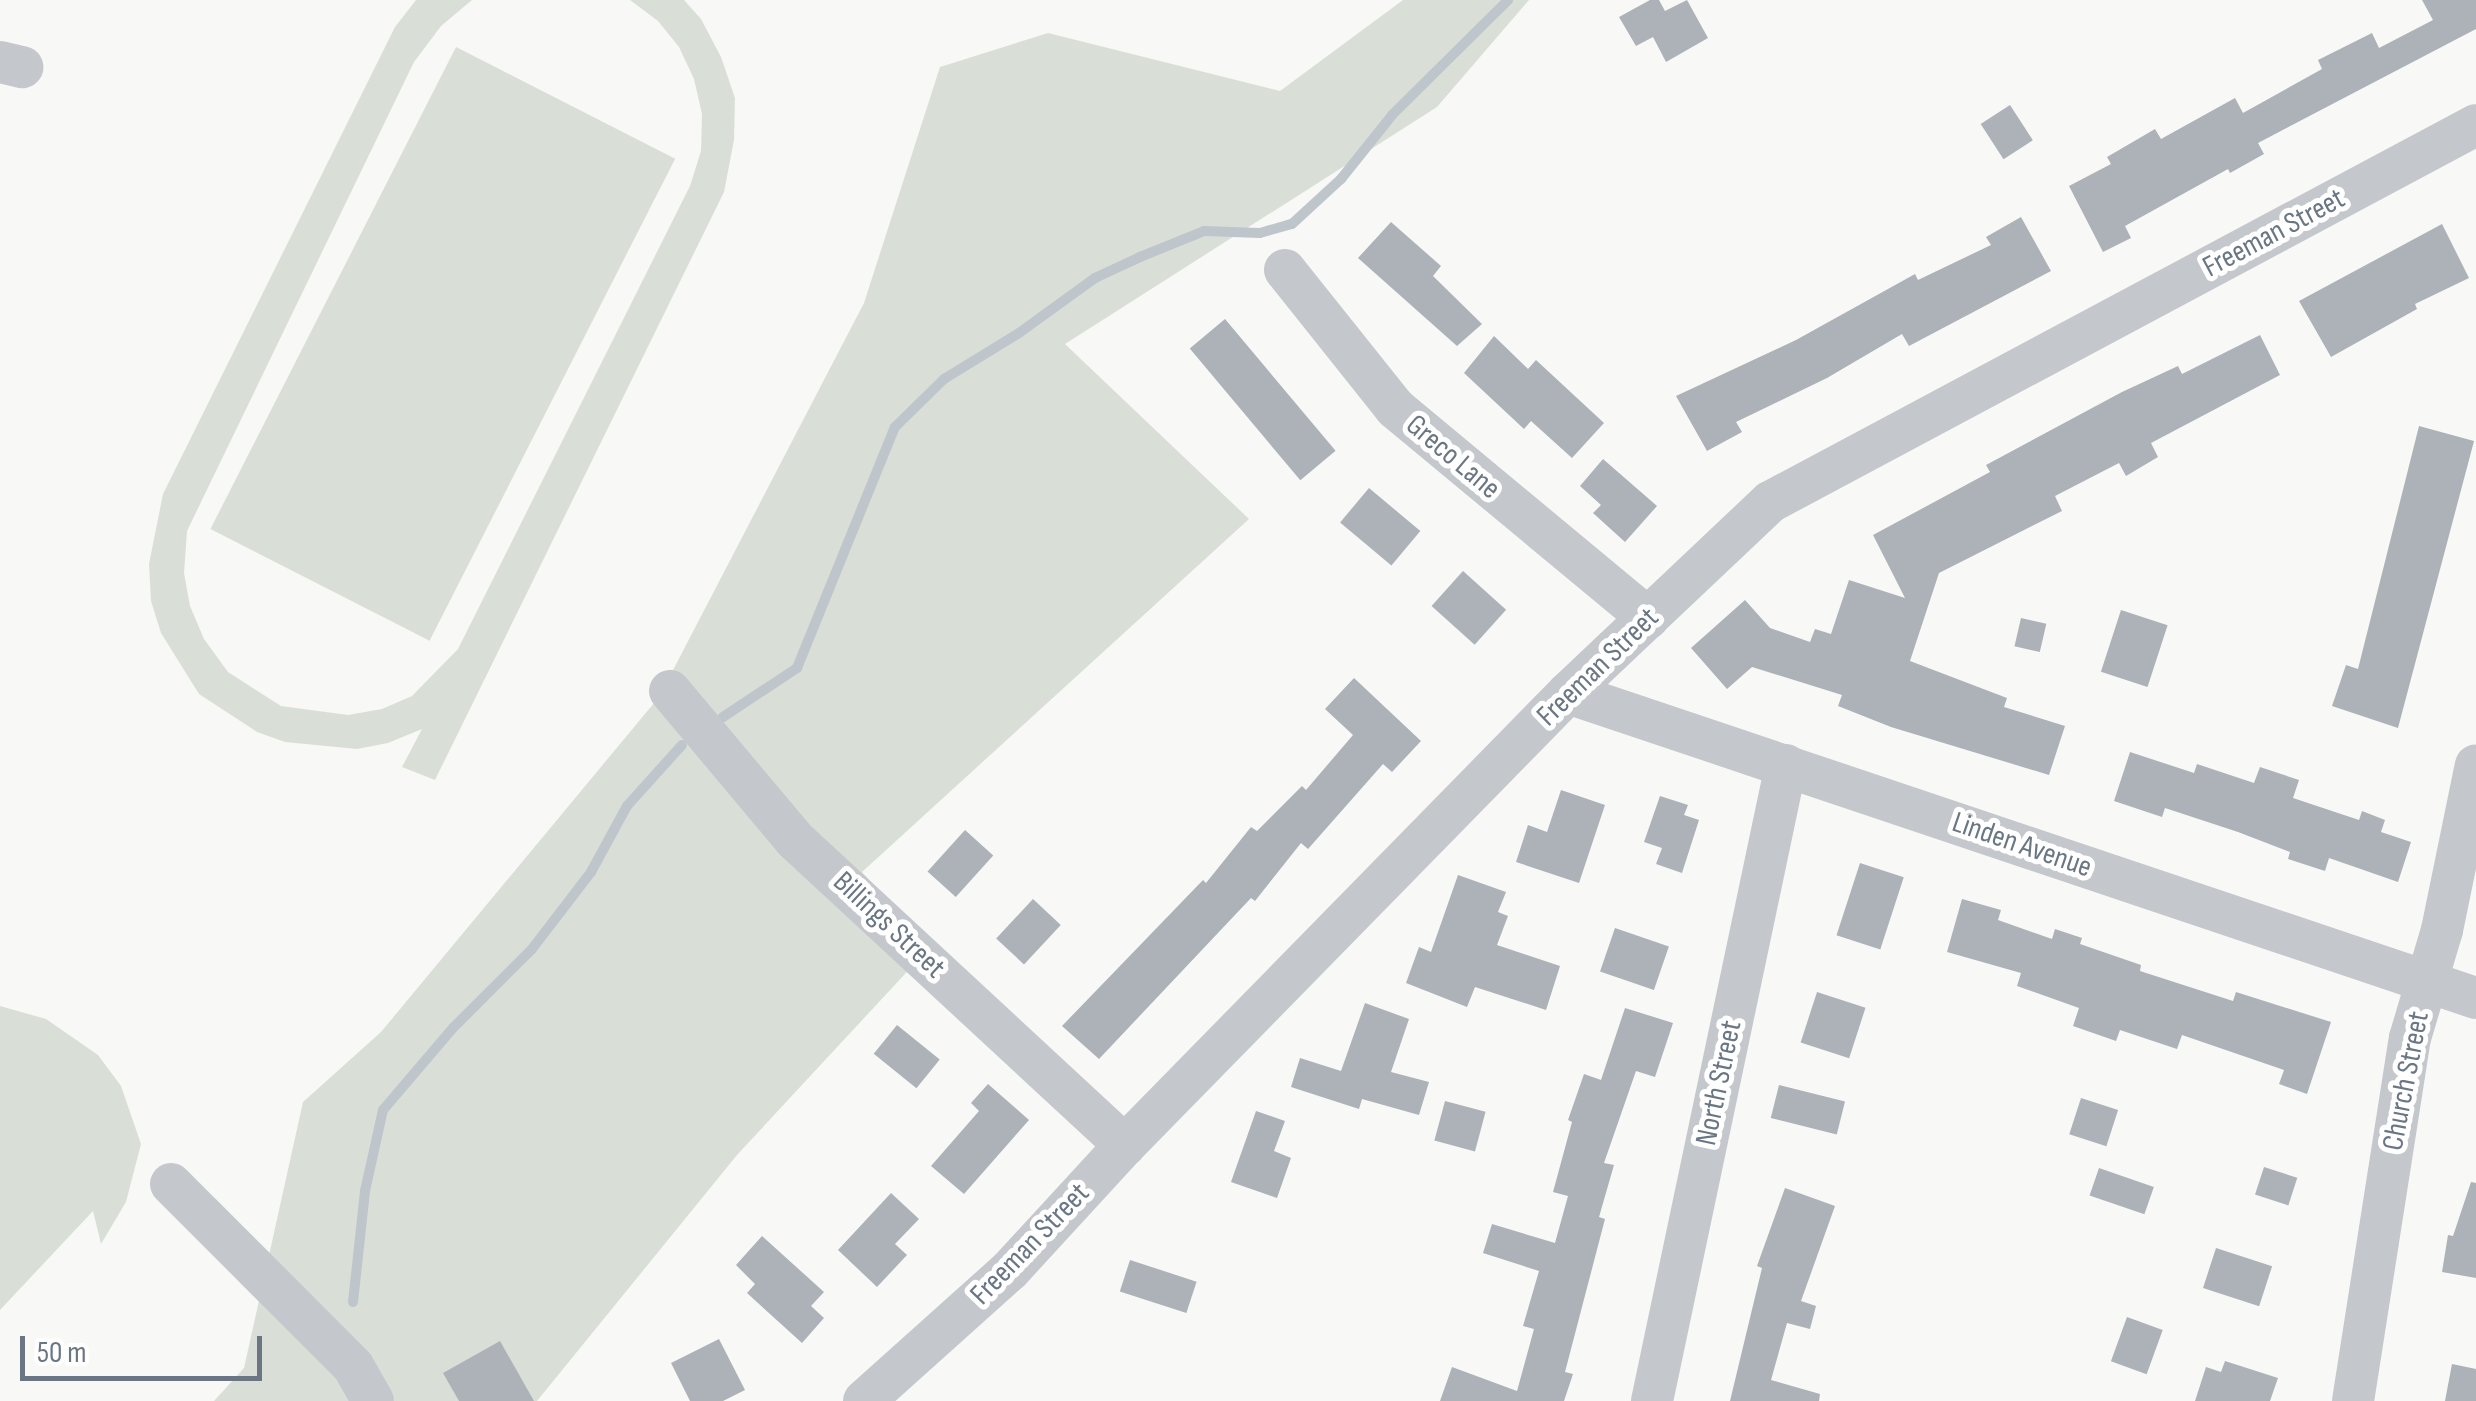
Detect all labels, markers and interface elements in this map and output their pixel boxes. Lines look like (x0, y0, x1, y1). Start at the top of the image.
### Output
street label: Freeman Street (2197, 181, 2351, 285)
street label: Greco Lane (1399, 407, 1507, 507)
street label: Freeman Street (1530, 600, 1666, 734)
street label: Linden Avenue (1948, 804, 2096, 886)
street label: Billings Street (826, 864, 952, 986)
street label: Church Street (2375, 1008, 2437, 1154)
street label: North Street (1688, 1017, 1750, 1149)
street label: Freeman Street (963, 1176, 1097, 1312)
scale bar (25, 1316, 268, 1378)
text: 50 m (37, 1335, 86, 1371)

